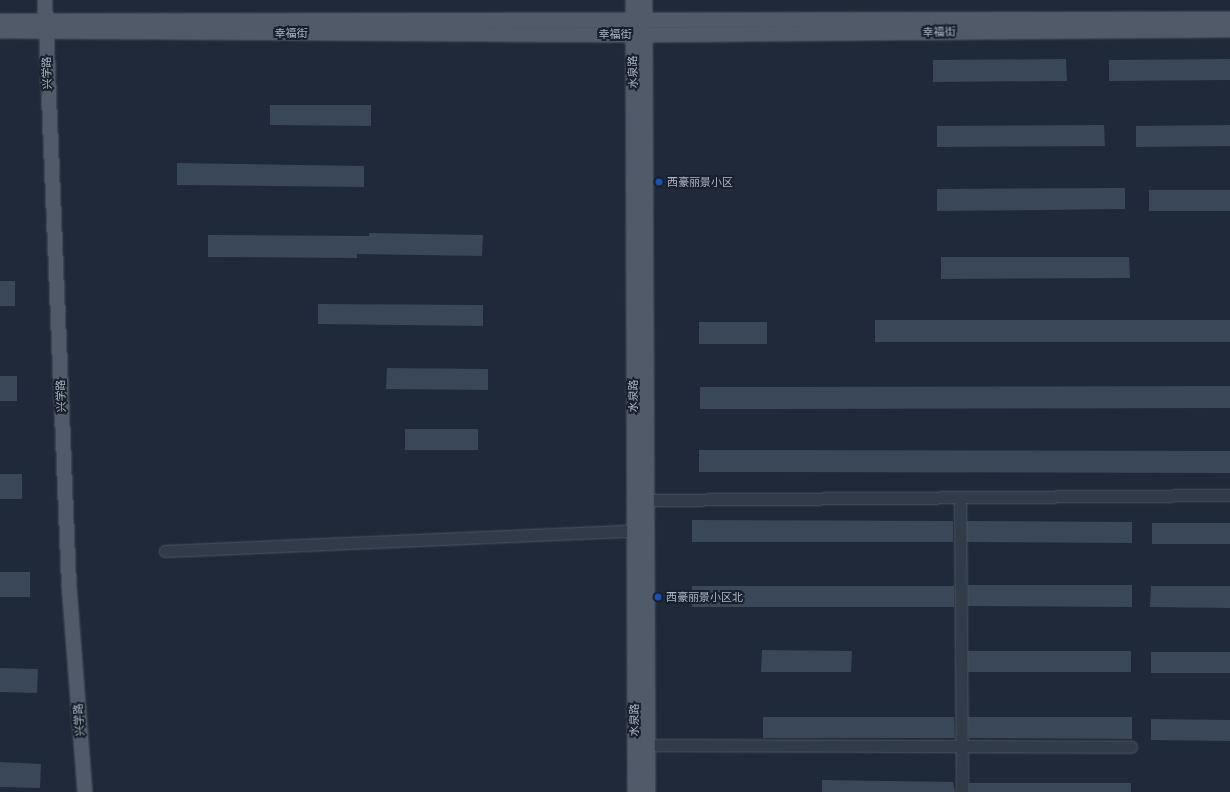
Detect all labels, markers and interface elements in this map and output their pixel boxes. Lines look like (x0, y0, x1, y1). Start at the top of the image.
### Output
street label: 幸福街 (922, 25, 956, 39)
street label: 幸福街 (275, 26, 307, 40)
street label: 幸福街 (599, 27, 631, 41)
street label: 水泉路 (626, 55, 640, 89)
street label: 兴学路 (40, 56, 54, 90)
place label: 西豪丽景小区 (667, 175, 733, 189)
marker: 西豪丽景小区 (654, 177, 664, 187)
street label: 兴学路 (54, 379, 68, 413)
street label: 水泉路 (626, 380, 640, 412)
place label: 西豪丽景小区北 (666, 590, 743, 604)
marker: 西豪丽景小区北 (653, 592, 663, 602)
street label: 兴学路 (71, 703, 87, 737)
street label: 水泉路 (627, 704, 641, 736)

